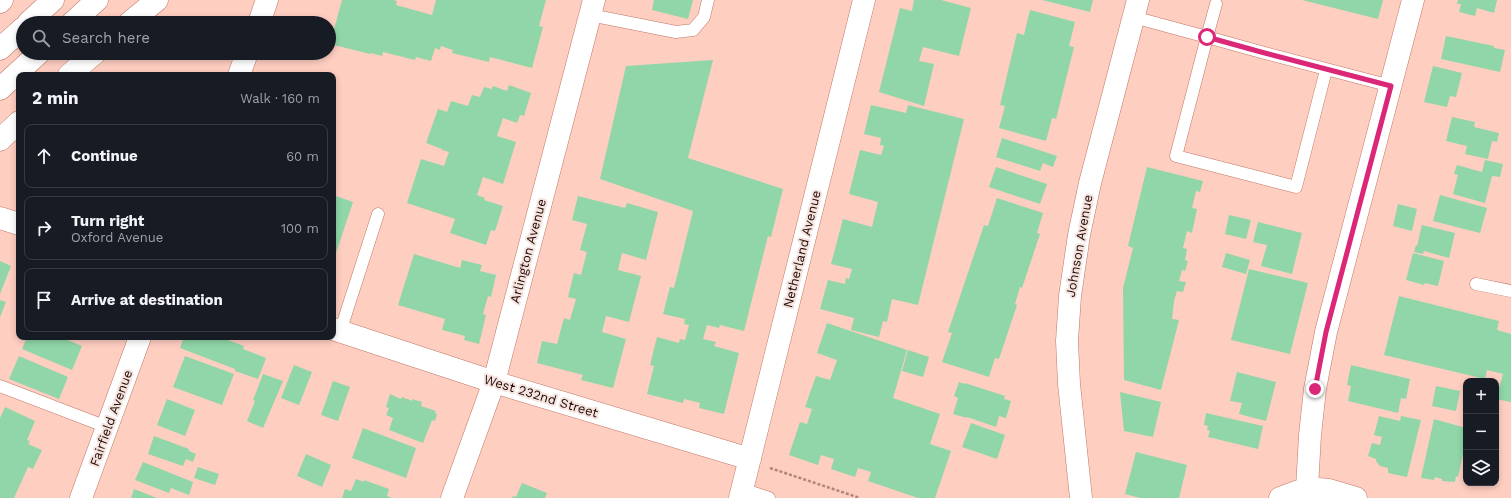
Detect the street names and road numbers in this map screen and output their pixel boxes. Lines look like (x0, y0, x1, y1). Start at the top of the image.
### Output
street label: Netherland Avenue (780, 189, 824, 309)
street label: Johnson Avenue (1063, 194, 1095, 298)
street label: Arlington Avenue (507, 197, 549, 305)
street label: Fairfield Avenue (87, 368, 135, 468)
street label: West 232nd Street (482, 371, 601, 421)

